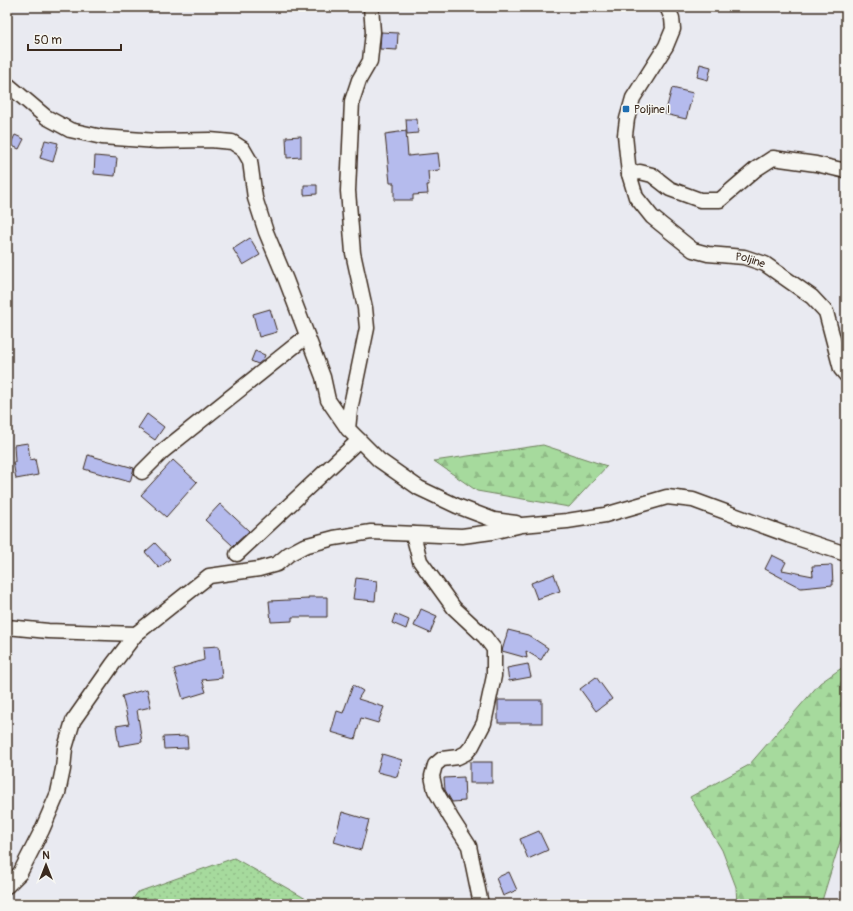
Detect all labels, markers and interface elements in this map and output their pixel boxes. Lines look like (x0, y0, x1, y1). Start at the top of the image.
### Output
scale bar (28, 26, 121, 52)
text: 50 m (34, 33, 62, 48)
place label: Poljine I (634, 103, 670, 116)
marker: Poljine I (621, 104, 631, 114)
street label: Poljine (735, 250, 768, 270)
north arrow (26, 845, 66, 885)
text: N (42, 849, 50, 862)

